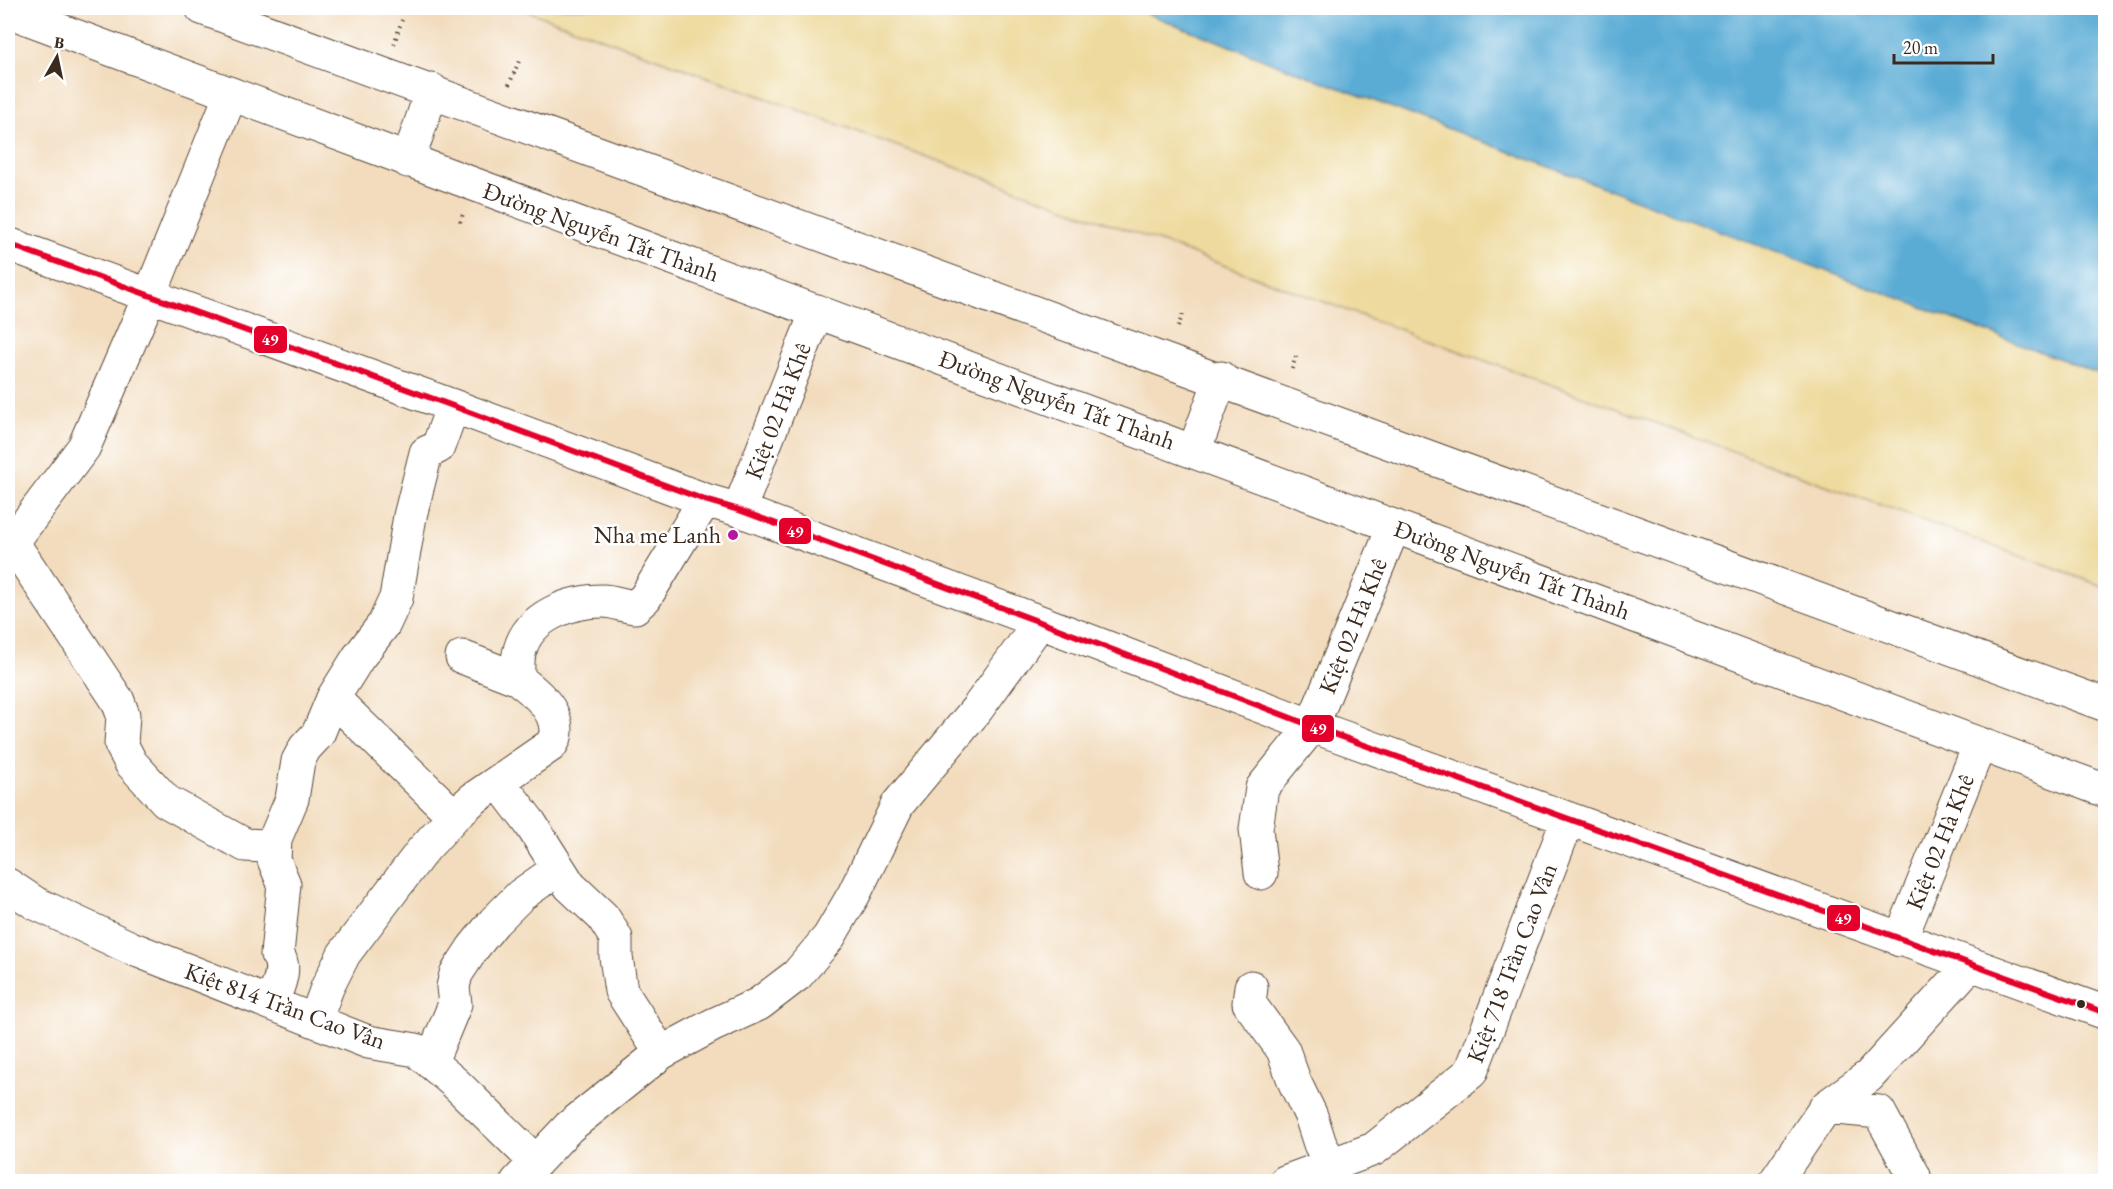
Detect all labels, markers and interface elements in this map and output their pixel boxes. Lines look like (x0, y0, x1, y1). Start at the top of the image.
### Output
north arrow (27, 27, 87, 87)
scale bar (1894, 27, 1993, 65)
text: B (53, 32, 66, 54)
text: 20 m (1903, 36, 1938, 59)
street label: Đường Nguyễn Tất Thành (479, 174, 723, 289)
line badge: 49 (253, 325, 288, 354)
text: 49 (262, 329, 279, 350)
street label: Kiệt 02 Hà Khê (737, 338, 818, 483)
street label: Đường Nguyễn Tất Thành (935, 342, 1179, 457)
street label: Đường Nguyễn Tất Thành (1390, 512, 1634, 627)
line badge: 49 (778, 517, 812, 545)
place label: Nha me Lanh (594, 519, 721, 550)
text: 49 (787, 521, 804, 542)
marker: Nha me Lanh (726, 528, 740, 542)
street label: Kiệt 02 Hà Khê (1311, 553, 1394, 698)
line badge: 49 (1301, 714, 1335, 743)
text: 49 (1310, 718, 1327, 739)
street label: Kiệt 02 Hà Khê (1898, 769, 1981, 914)
street label: Kiệt 718 Trần Cao Vân (1459, 858, 1564, 1067)
line badge: 49 (1826, 904, 1861, 932)
text: 49 (1835, 908, 1852, 929)
street label: Kiệt 814 Trần Cao Vân (181, 955, 390, 1056)
unlabelled marker (2075, 998, 2087, 1010)

